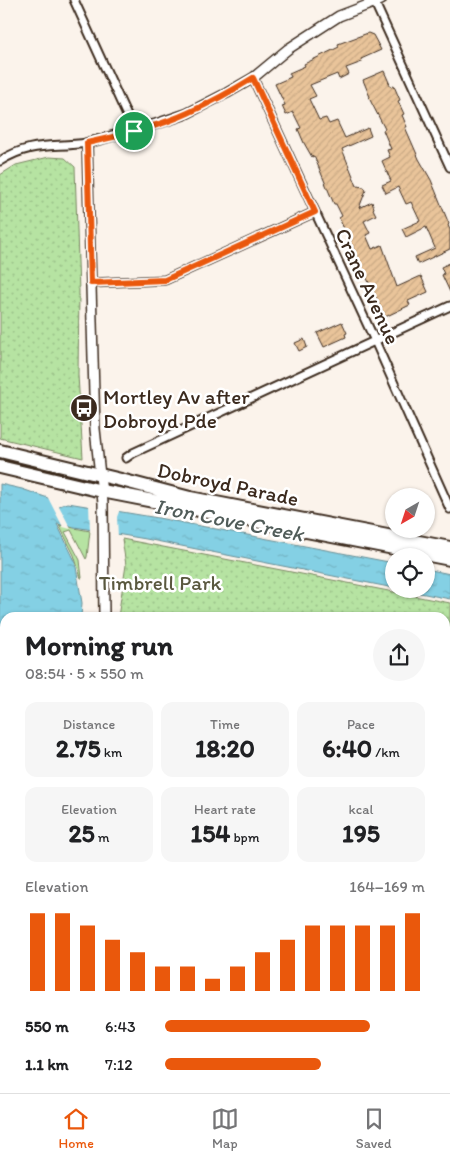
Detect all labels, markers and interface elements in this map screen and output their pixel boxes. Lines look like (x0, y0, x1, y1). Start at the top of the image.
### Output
pin (113, 110, 155, 152)
icon: arrive (120, 117, 148, 145)
street label: Crane Avenue (330, 224, 406, 348)
place label: Mortley Av after Dobroyd Pde (103, 384, 250, 433)
bus stop icon: Mortley Av after Dobroyd Pde (69, 393, 99, 423)
street label: Dobroyd Parade (155, 457, 301, 511)
north arrow (385, 488, 435, 538)
map controls (385, 488, 435, 598)
water label: Iron Cove Creek (152, 492, 307, 548)
button: locate (385, 548, 435, 598)
park label: Timbrell Park (99, 570, 222, 595)
text: Morning run (25, 628, 173, 662)
button: share (373, 629, 425, 681)
text: 08:54 · 5 × 550 m (25, 664, 144, 683)
text: Distance (63, 716, 115, 733)
text: Time (210, 716, 240, 733)
text: Pace (347, 716, 375, 733)
text: 2.75 (56, 733, 101, 763)
text: 18:20 (195, 733, 255, 763)
text: 6:40 (322, 733, 372, 763)
text: km (101, 744, 122, 761)
text: /km (372, 744, 400, 761)
text: Elevation (61, 801, 117, 818)
text: Heart rate (194, 801, 256, 818)
text: kcal (349, 801, 373, 818)
text: 25 (68, 818, 95, 848)
text: 154 (191, 818, 230, 848)
text: 195 (342, 818, 380, 848)
text: m (95, 829, 110, 846)
text: bpm (230, 829, 259, 846)
text: Elevation (25, 877, 89, 896)
text: 164–169 m (349, 877, 425, 896)
text: 550 m (25, 1017, 69, 1036)
text: 6:43 (105, 1017, 136, 1036)
text: 1.1 km (25, 1055, 69, 1074)
text: 7:12 (105, 1055, 133, 1074)
tab: Home (59, 1105, 94, 1152)
tab: Map (211, 1105, 239, 1152)
tab: Saved (356, 1105, 392, 1152)

